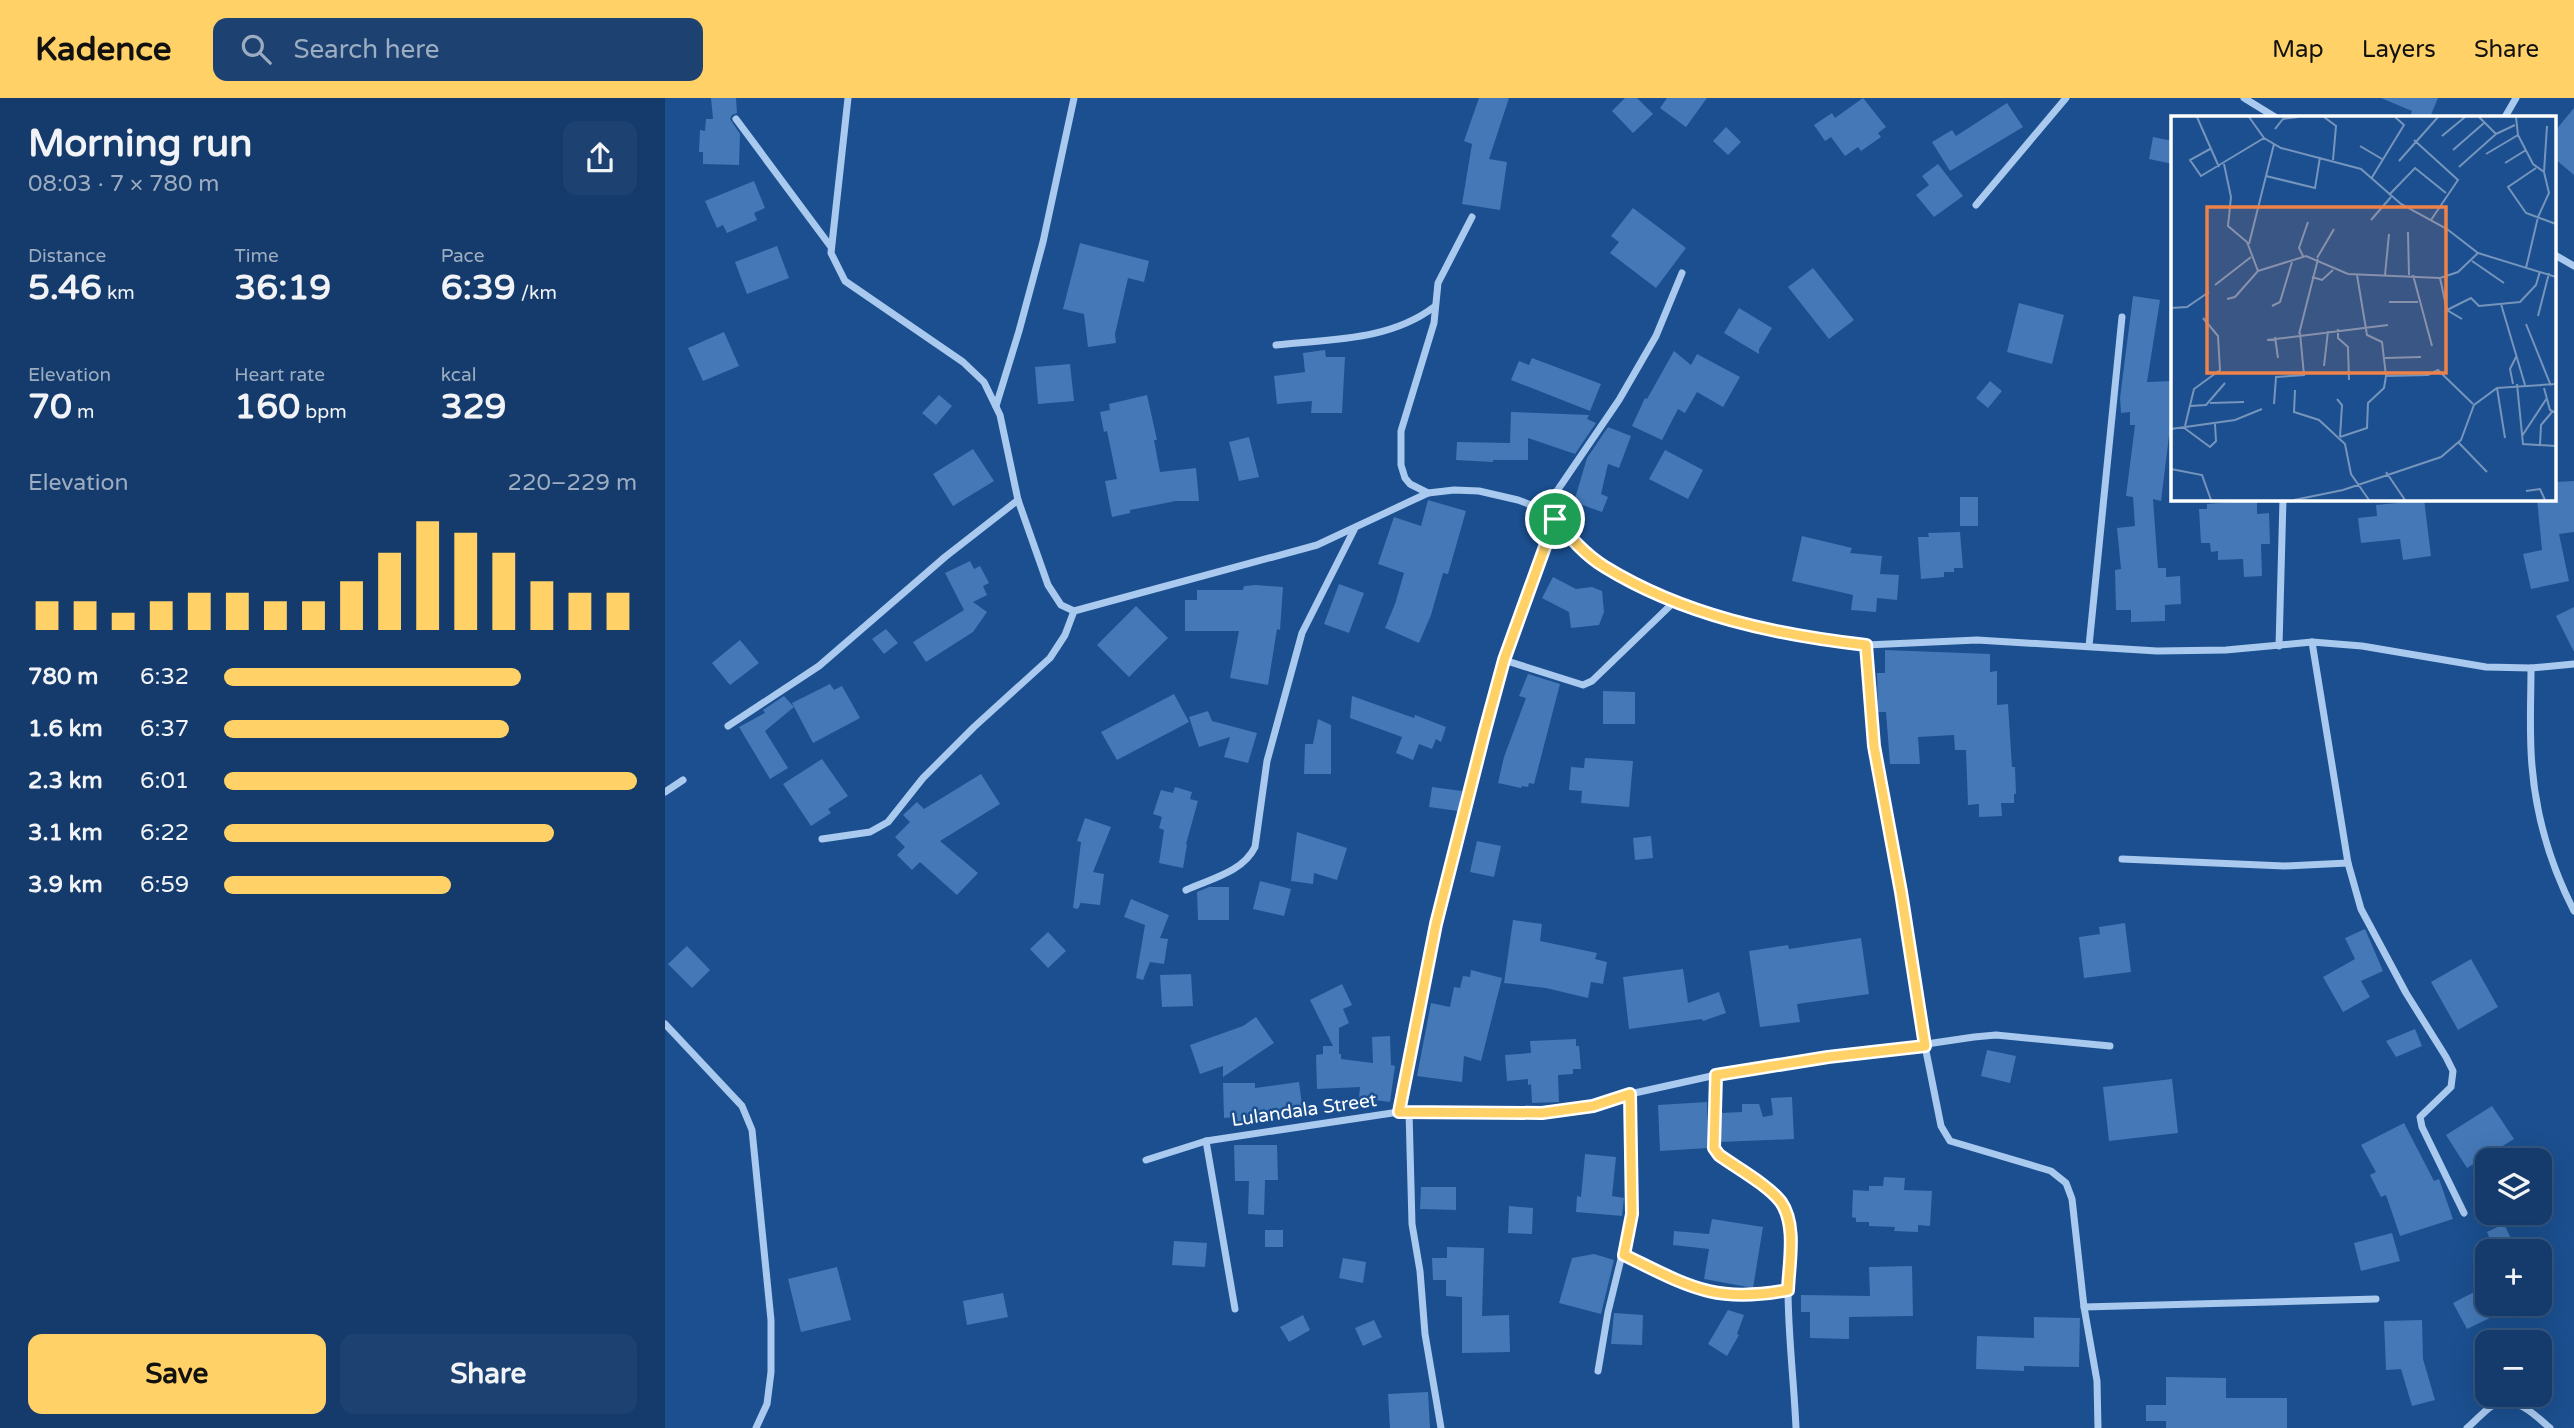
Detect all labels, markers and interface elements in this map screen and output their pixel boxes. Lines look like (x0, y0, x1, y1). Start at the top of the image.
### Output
search box (213, 18, 703, 81)
text: Kadence (35, 30, 171, 69)
icon: search (237, 30, 275, 68)
text: Search here (293, 34, 440, 65)
text: Map (2272, 35, 2324, 64)
text: Layers (2362, 35, 2436, 64)
text: Share (2474, 35, 2539, 64)
inset map (2171, 116, 2557, 500)
text: Morning run (28, 121, 252, 167)
button: share (563, 121, 637, 195)
text: 08:03 · 7 × 780 m (28, 170, 219, 198)
text: Distance (28, 245, 106, 267)
text: Time (234, 245, 279, 267)
text: Pace (441, 245, 484, 267)
text: 5.46 (28, 267, 102, 309)
text: 36:19 (234, 267, 331, 309)
text: 6:39 (441, 267, 516, 309)
text: km (102, 282, 135, 304)
text: /km (516, 282, 557, 304)
text: Elevation (28, 364, 111, 386)
text: Heart rate (234, 364, 325, 386)
text: kcal (441, 364, 476, 386)
text: 70 (28, 386, 72, 428)
text: 160 (234, 386, 300, 428)
text: 329 (441, 386, 507, 428)
text: m (72, 401, 94, 423)
text: bpm (300, 401, 347, 423)
text: Elevation (28, 469, 129, 497)
text: 220–229 m (508, 469, 637, 497)
pin (1525, 489, 1585, 549)
icon: arrive (1536, 500, 1574, 538)
text: 780 m (28, 663, 98, 691)
text: 6:32 (140, 663, 189, 691)
text: 1.6 km (28, 715, 103, 743)
text: 6:37 (140, 715, 189, 743)
text: 2.3 km (28, 767, 103, 795)
text: 6:01 (140, 767, 189, 795)
text: 3.1 km (28, 819, 103, 847)
text: 6:22 (140, 819, 189, 847)
text: 3.9 km (28, 871, 103, 899)
text: 6:59 (140, 871, 189, 899)
street label: Lulandala Street (1230, 1089, 1378, 1131)
map controls (2475, 1148, 2552, 1407)
button: layers (2475, 1148, 2552, 1225)
button: + (2475, 1239, 2552, 1316)
button: − (2475, 1330, 2552, 1407)
button: Save (28, 1334, 326, 1414)
button: Share (340, 1334, 637, 1414)

